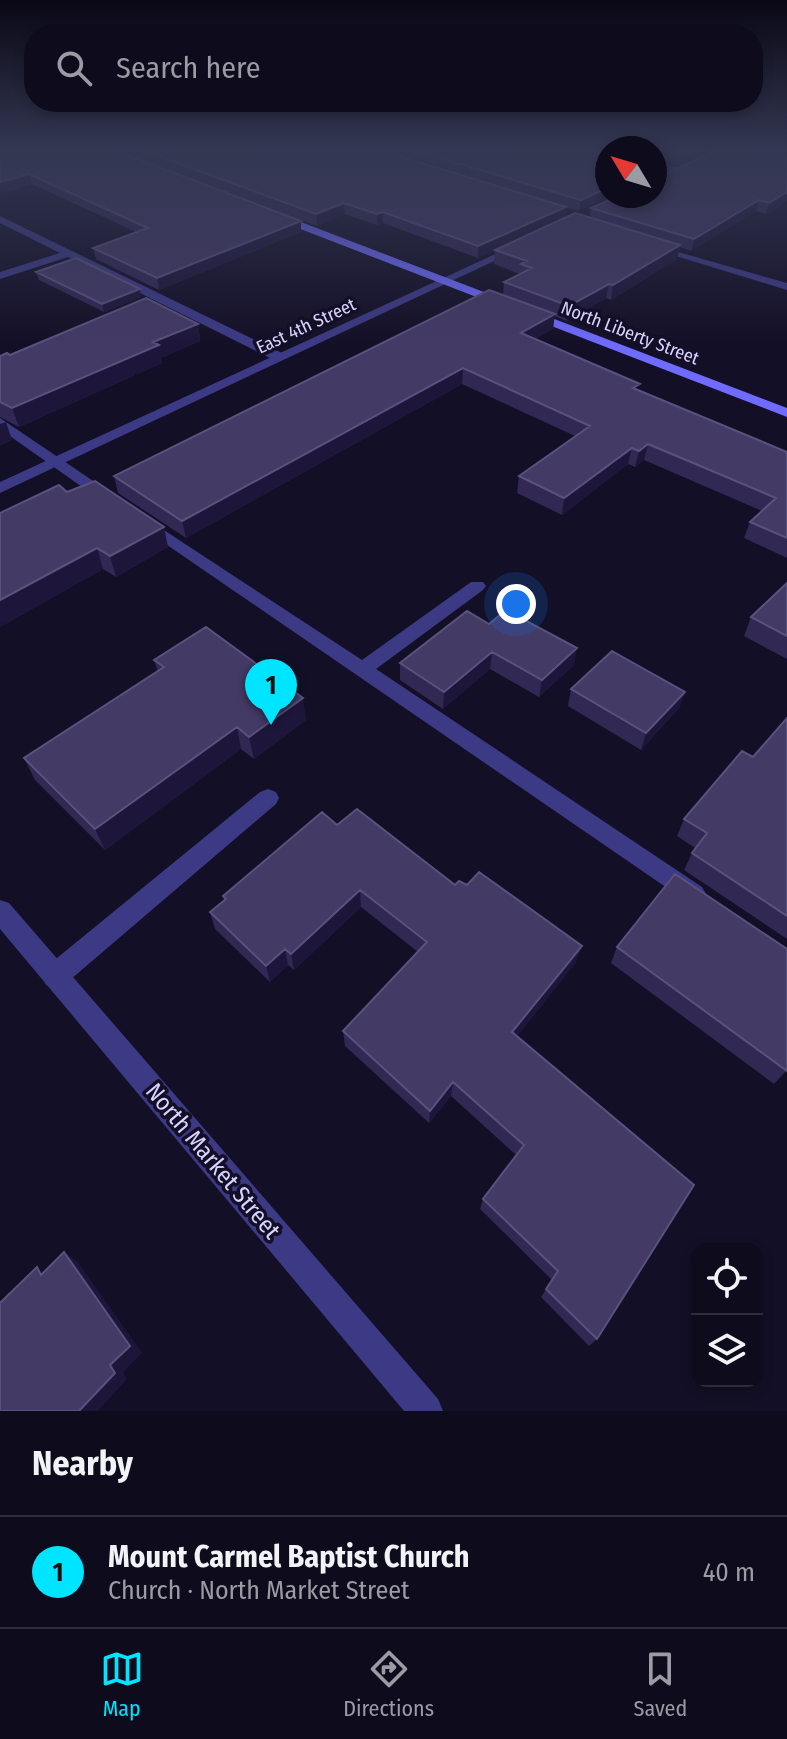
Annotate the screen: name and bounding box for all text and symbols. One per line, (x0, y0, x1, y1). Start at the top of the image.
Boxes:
search box (24, 24, 763, 112)
icon: search (52, 46, 96, 90)
text: Search here (116, 50, 261, 86)
north arrow (595, 136, 667, 208)
street label: East 4th Street (253, 293, 359, 359)
street label: North Liberty Street (558, 297, 702, 369)
your location (496, 584, 536, 624)
pin: 1 (245, 659, 297, 725)
street label: North Market Street (140, 1078, 286, 1245)
map controls (691, 1243, 763, 1387)
button: locate (691, 1243, 763, 1315)
button: layers (691, 1315, 763, 1387)
text: Nearby (32, 1443, 133, 1484)
text: Mount Carmel Baptist Church (108, 1539, 469, 1575)
text: 1 (53, 1557, 64, 1588)
text: 40 m (703, 1557, 755, 1588)
text: Church · North Market Street (108, 1575, 410, 1606)
tab: Map (100, 1647, 144, 1722)
tab: Directions (343, 1647, 434, 1722)
tab: Saved (634, 1647, 687, 1722)

